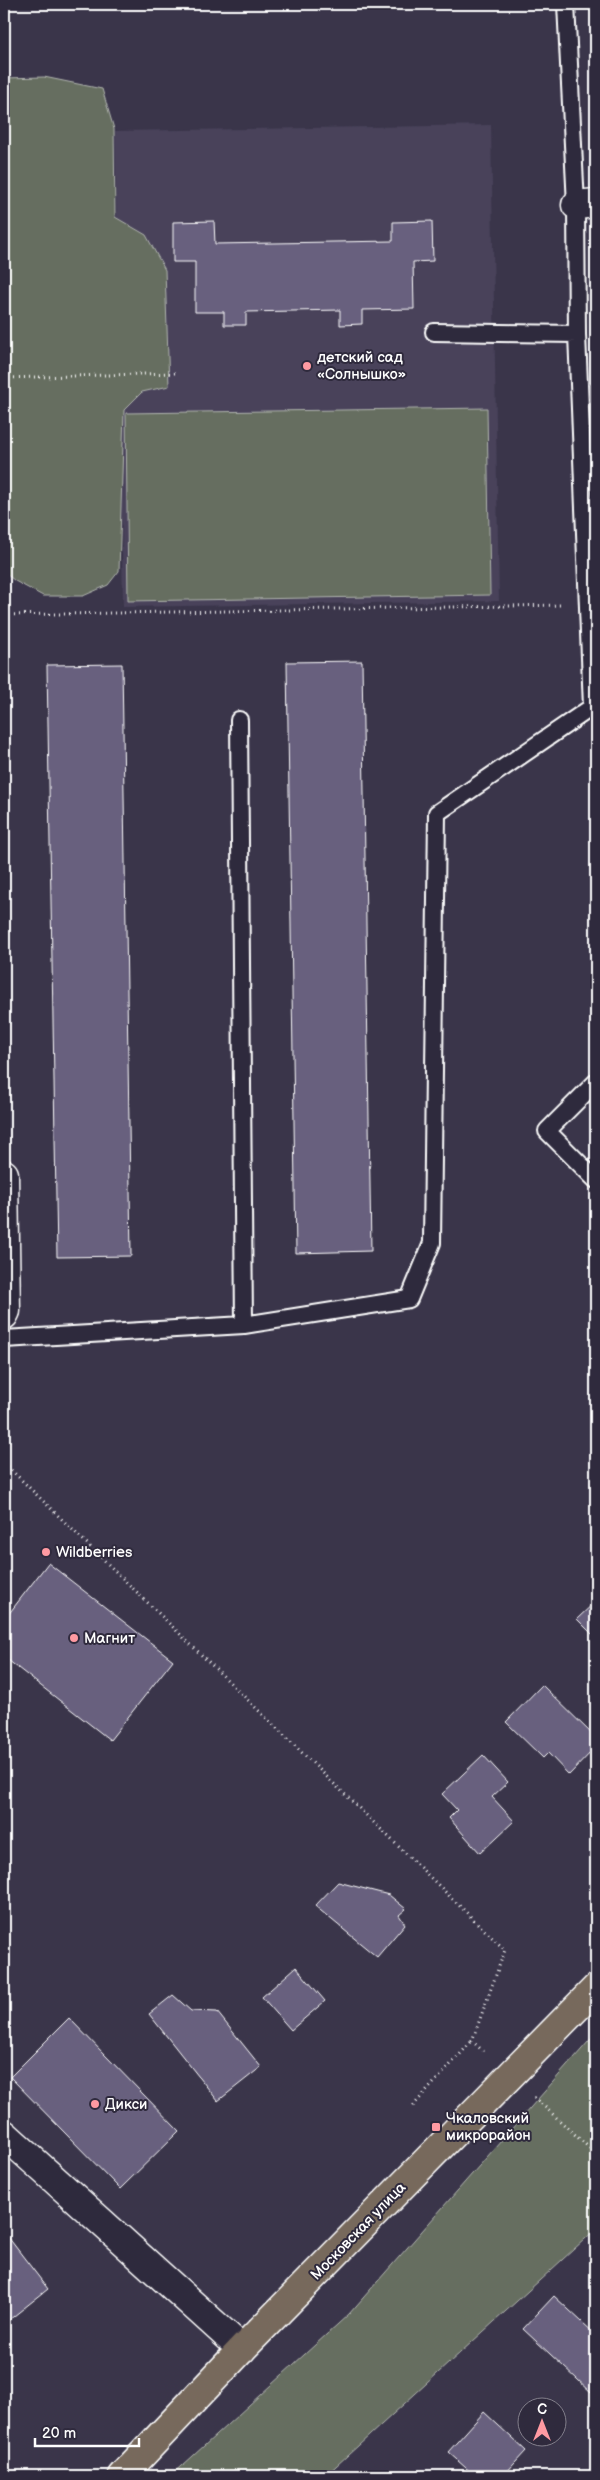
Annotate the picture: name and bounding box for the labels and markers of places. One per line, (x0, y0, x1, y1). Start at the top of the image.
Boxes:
place label: детский сад «Солнышко» (317, 348, 406, 384)
marker: детский сад «Солнышко» (301, 360, 313, 372)
place label: Wildberries (56, 1543, 133, 1562)
marker: Wildberries (40, 1546, 52, 1558)
place label: Магнит (84, 1629, 135, 1648)
marker: Магнит (68, 1632, 80, 1644)
place label: Дикси (105, 2095, 147, 2114)
marker: Дикси (89, 2098, 101, 2110)
place label: Чкаловский микрорайон (446, 2109, 531, 2145)
marker: Чкаловский микрорайон (430, 2121, 442, 2133)

